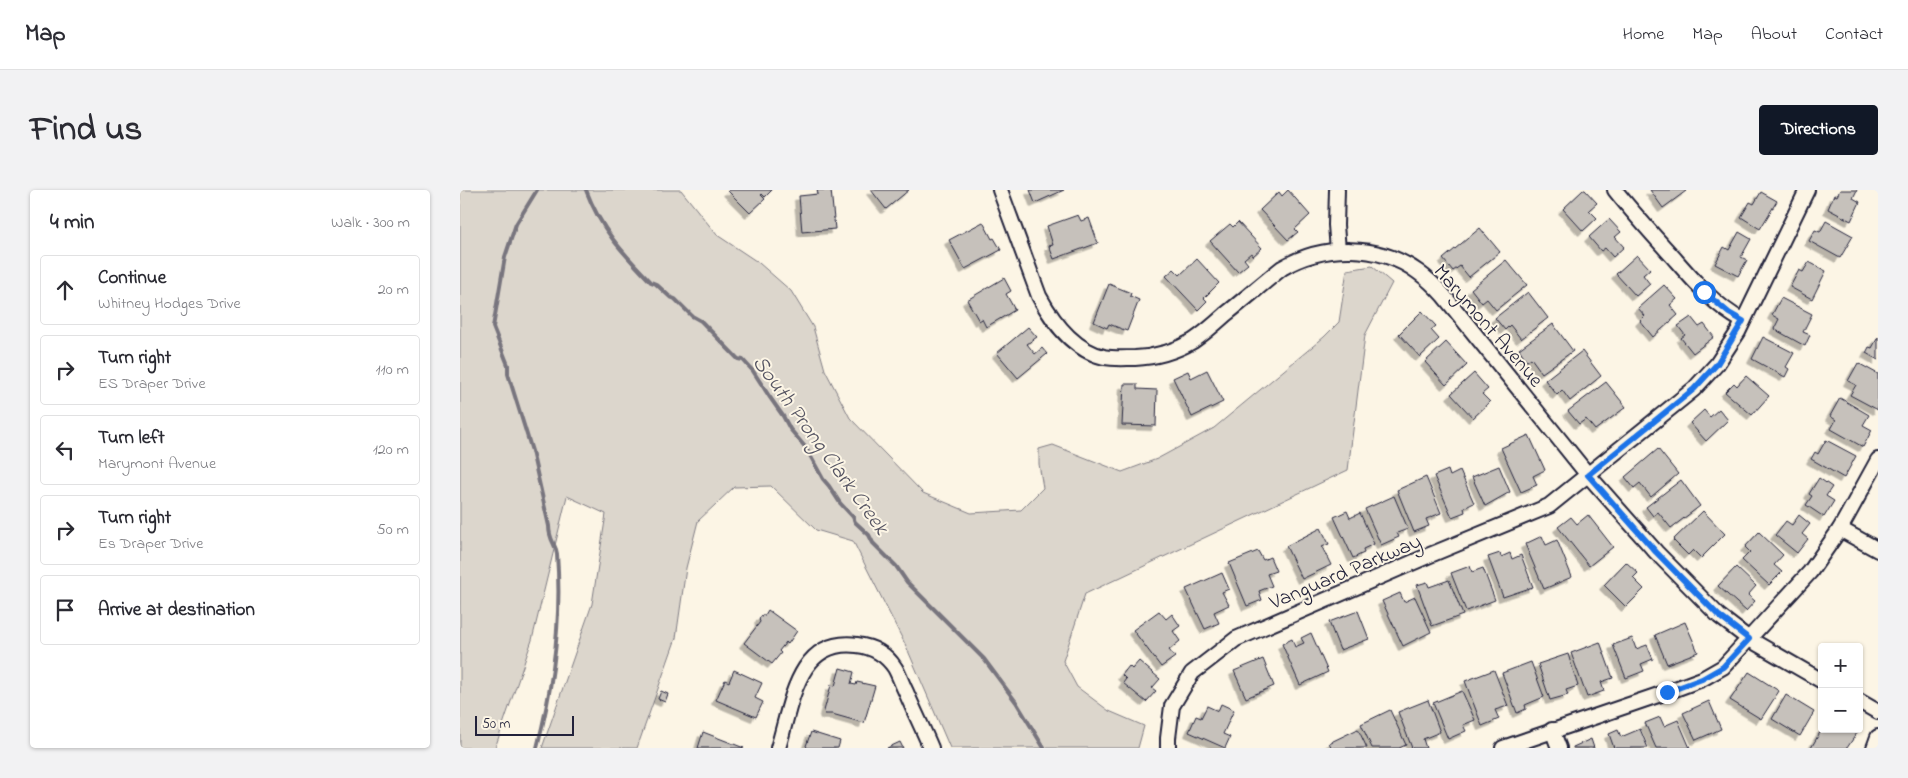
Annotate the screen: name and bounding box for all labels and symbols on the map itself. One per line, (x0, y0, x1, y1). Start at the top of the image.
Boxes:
street label: Marymont Avenue (1424, 258, 1550, 396)
route start (1693, 281, 1716, 304)
water label: South Prong Clark Creek (743, 349, 897, 543)
street label: Vanguard Parkway (1264, 527, 1427, 621)
route end (1656, 681, 1679, 704)
scale bar (475, 713, 574, 736)

